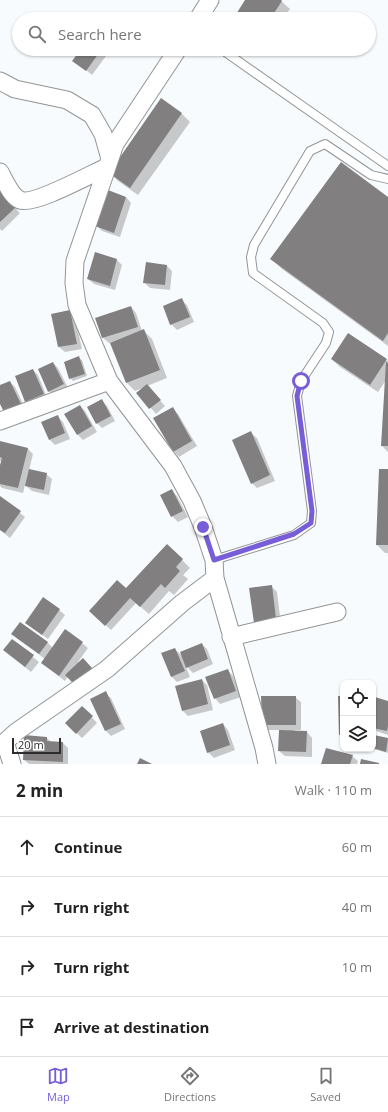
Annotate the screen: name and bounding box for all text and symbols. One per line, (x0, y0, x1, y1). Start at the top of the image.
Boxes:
search box (12, 12, 376, 56)
icon: search (26, 23, 48, 45)
text: Search here (58, 24, 142, 44)
route start (292, 372, 310, 390)
route end (194, 518, 212, 536)
map controls (340, 680, 376, 752)
button: locate (340, 680, 376, 716)
button: layers (340, 716, 376, 752)
scale bar (12, 736, 61, 755)
text: 20 m (18, 737, 44, 752)
text: 2 min (16, 779, 63, 802)
text: Walk · 110 m (295, 781, 372, 799)
icon: ahead (16, 836, 38, 858)
text: Continue (54, 837, 122, 857)
text: 60 m (342, 838, 372, 856)
icon: right (16, 896, 38, 918)
text: Turn right (54, 897, 129, 917)
text: 40 m (342, 898, 372, 916)
icon: right (16, 956, 38, 978)
text: Turn right (54, 957, 129, 977)
text: 10 m (342, 958, 372, 976)
icon: arrive (16, 1016, 38, 1038)
text: Arrive at destination (54, 1017, 209, 1037)
tab: Map (47, 1065, 70, 1104)
tab: Directions (164, 1065, 216, 1104)
tab: Saved (310, 1065, 341, 1104)

